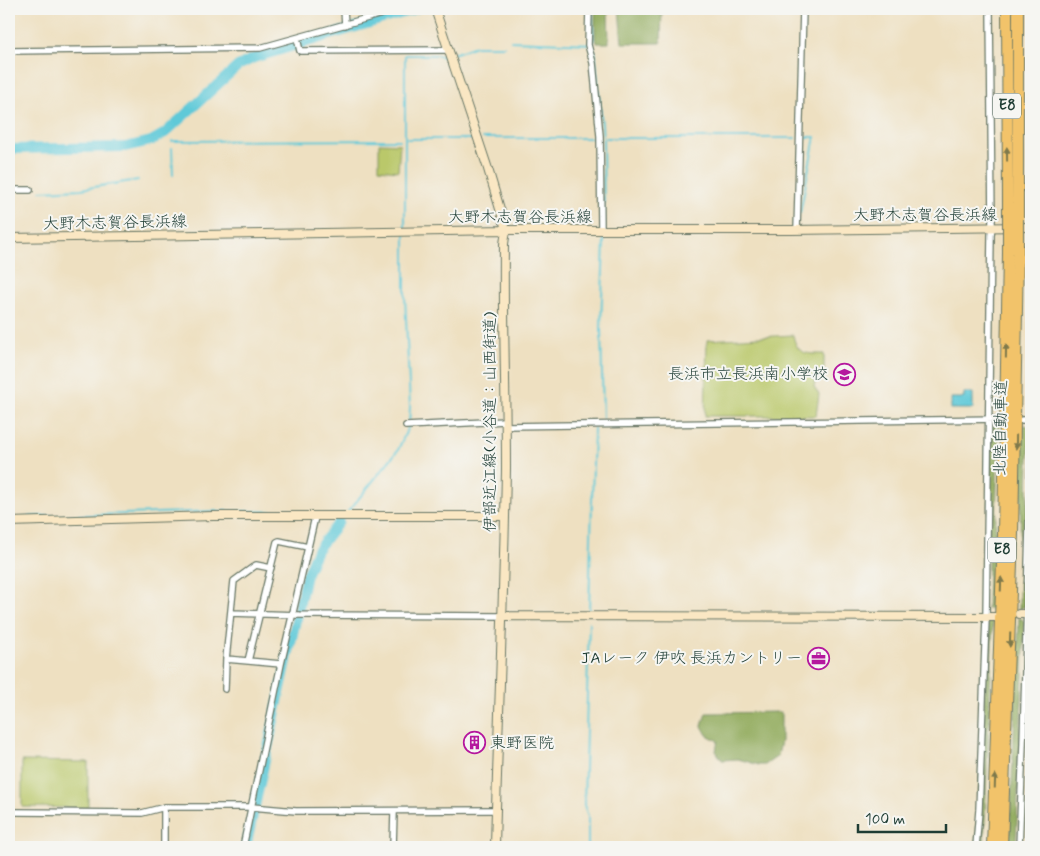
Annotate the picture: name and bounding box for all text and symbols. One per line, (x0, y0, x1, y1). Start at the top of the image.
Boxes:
road number: E8 (993, 94, 1021, 118)
one-way arrow (1003, 145, 1011, 161)
street label: 大野木志賀谷長浜線 (853, 205, 997, 226)
street label: 大野木志賀谷長浜線 (448, 207, 592, 228)
street label: 大野木志賀谷長浜線 (43, 211, 187, 235)
street label: 伊部近江線(小谷道：山西街道) (480, 311, 501, 532)
one-way arrow (1003, 343, 1011, 359)
school or university icon: 長浜市立長浜南小学校 (832, 362, 856, 386)
place label: 長浜市立長浜南小学校 (668, 364, 828, 385)
street label: 北陸自動車道 (990, 380, 1012, 476)
one-way arrow (1011, 435, 1019, 451)
road number: E8 (988, 538, 1016, 562)
one-way arrow (998, 575, 1006, 591)
one-way arrow (1006, 632, 1014, 648)
office icon: JAレーク 伊吹 長浜カントリー (806, 646, 830, 670)
place label: JAレーク 伊吹 長浜カントリー (581, 648, 802, 669)
building icon: 東野医院 (462, 731, 486, 755)
place label: 東野医院 (490, 733, 554, 754)
one-way arrow (991, 773, 999, 789)
scale bar (858, 801, 945, 833)
text: 100 m (865, 810, 905, 830)

